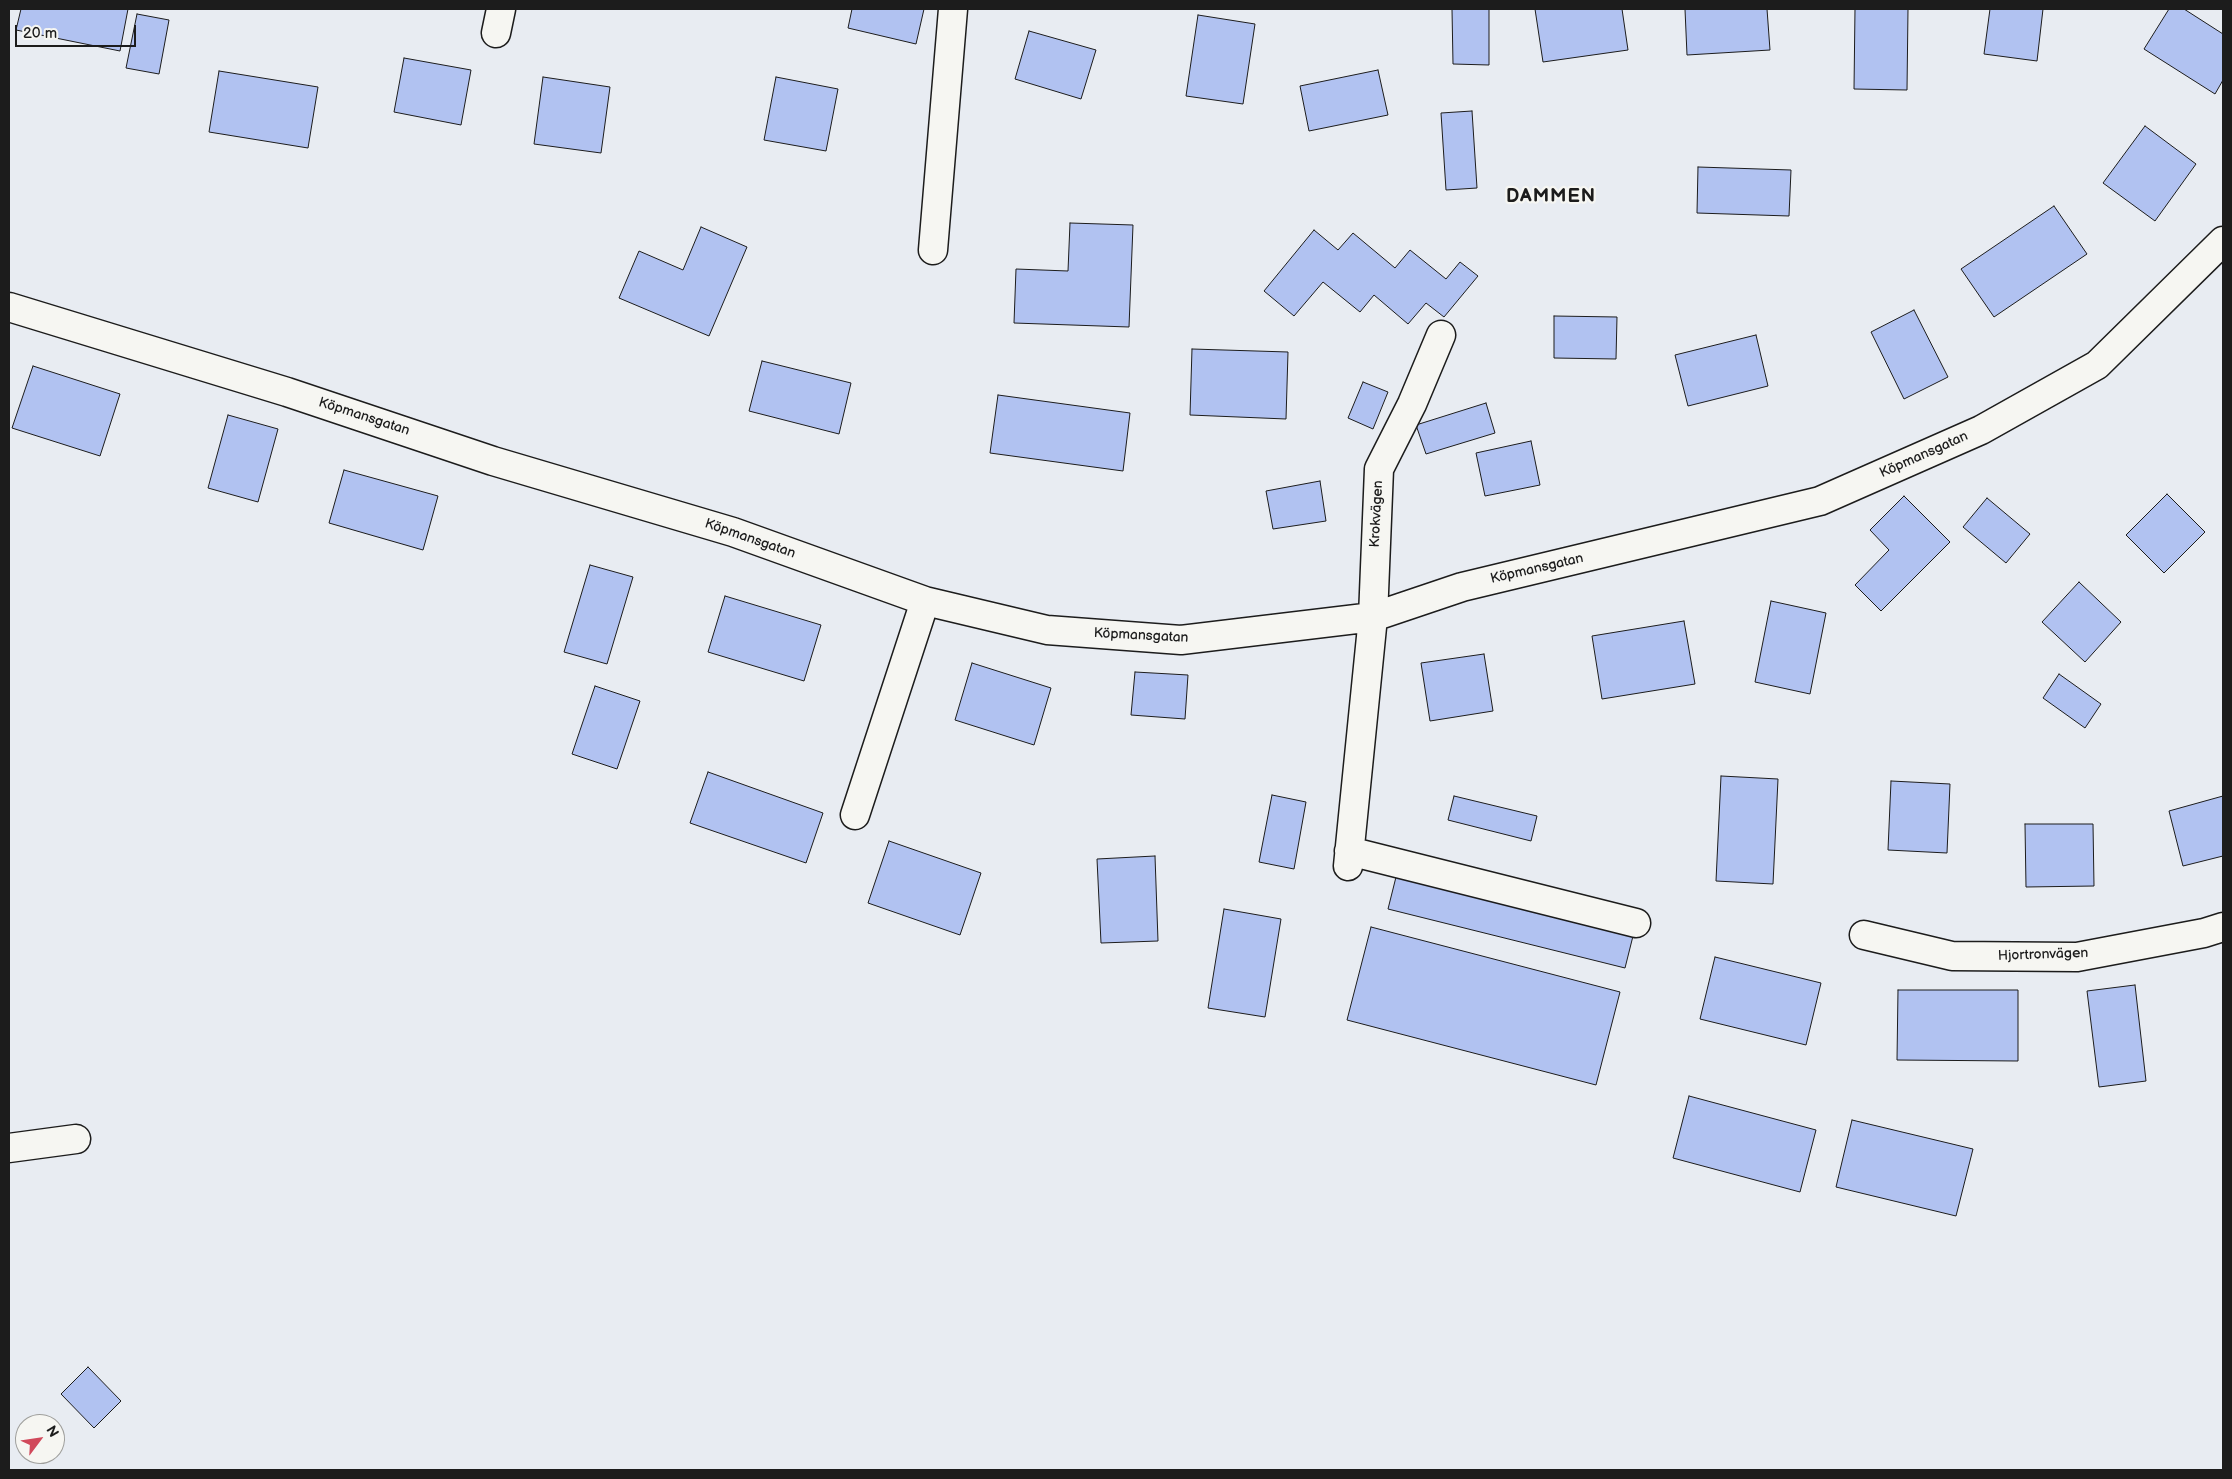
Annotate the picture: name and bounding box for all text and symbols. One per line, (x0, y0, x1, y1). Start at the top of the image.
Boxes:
scale bar (18, 15, 139, 47)
text: 20 m (23, 24, 57, 43)
district label: DAMMEN (1505, 186, 1597, 208)
street label: Köpmansgatan (316, 394, 412, 440)
street label: Köpmansgatan (1877, 428, 1971, 482)
street label: Krokvägen (1367, 480, 1387, 548)
street label: Köpmansgatan (702, 516, 798, 562)
street label: Köpmansgatan (1489, 550, 1585, 588)
street label: Köpmansgatan (1093, 625, 1189, 647)
street label: Hjortronvägen (1998, 945, 2088, 965)
north arrow (15, 1414, 65, 1464)
text: N (42, 1423, 62, 1440)

